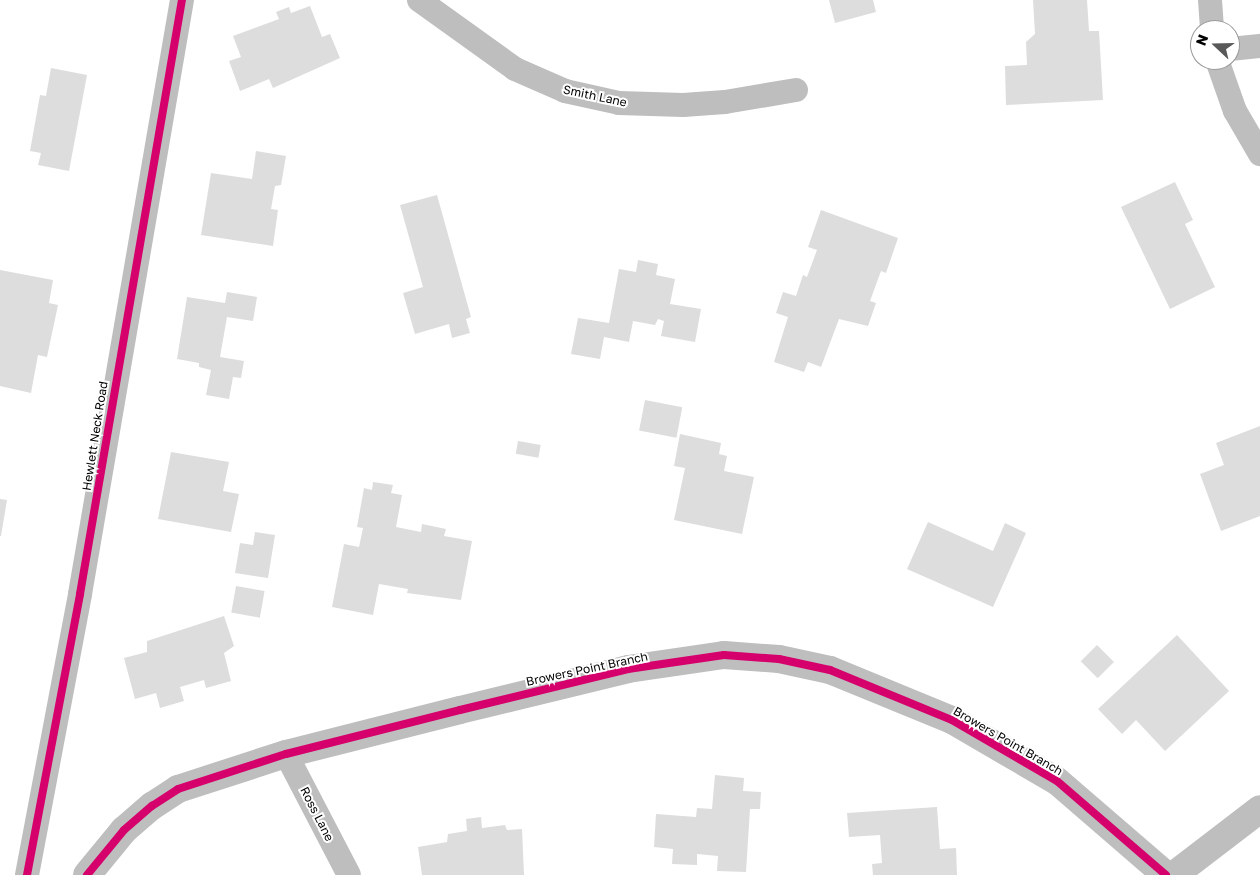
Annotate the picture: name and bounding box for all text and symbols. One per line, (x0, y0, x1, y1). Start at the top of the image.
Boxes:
north arrow (1190, 20, 1240, 70)
text: N (1192, 32, 1211, 48)
street label: Smith Lane (562, 82, 628, 110)
street label: Hewlett Neck Road (79, 380, 111, 492)
street label: Browers Point Branch (525, 649, 649, 689)
street label: Browers Point Branch (951, 704, 1065, 778)
street label: Ross Lane (297, 784, 337, 844)

